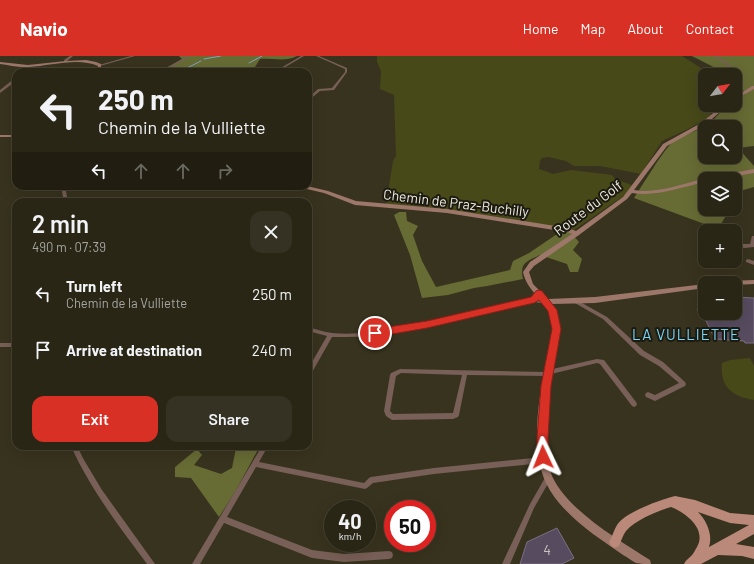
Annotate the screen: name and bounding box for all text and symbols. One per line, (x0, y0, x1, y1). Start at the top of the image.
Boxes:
text: Navio (20, 17, 68, 40)
text: Home (523, 20, 559, 37)
text: Map (581, 20, 605, 37)
text: About (627, 20, 664, 37)
text: Contact (686, 20, 734, 37)
north arrow (698, 68, 742, 112)
map controls (698, 68, 742, 320)
text: 250 m (98, 82, 174, 116)
icon: left (32, 84, 84, 136)
text: Chemin de la Vulliette (98, 116, 266, 138)
button: search (698, 120, 742, 164)
icon: left (88, 160, 110, 182)
icon: ahead (130, 160, 152, 182)
icon: ahead (172, 160, 194, 182)
icon: right (214, 160, 236, 182)
button: layers (698, 172, 742, 216)
street label: Route du Golf (550, 176, 625, 239)
street label: Chemin de Praz-Buchilly (382, 185, 530, 220)
text: 2 min (32, 209, 89, 238)
button: close (250, 211, 292, 253)
button: + (698, 224, 742, 268)
text: 490 m · 07:39 (32, 239, 106, 255)
button: − (698, 276, 742, 320)
text: Turn left (66, 277, 122, 295)
icon: left (32, 283, 54, 305)
text: 250 m (252, 285, 292, 303)
text: Chemin de la Vulliette (66, 295, 187, 311)
pin (358, 316, 392, 350)
icon: arrive (364, 322, 386, 344)
district label: LA VULLIETTE (632, 325, 740, 343)
icon: arrive (32, 339, 54, 361)
text: Arrive at destination (66, 341, 202, 359)
text: 240 m (252, 341, 292, 359)
button: Exit (32, 396, 158, 442)
button: Share (166, 396, 292, 442)
position arrow (522, 436, 564, 478)
speed limit sign: 50 (384, 500, 436, 552)
text: 40 (338, 509, 362, 533)
text: km/h (339, 530, 361, 542)
house number: 4 (543, 541, 551, 558)

